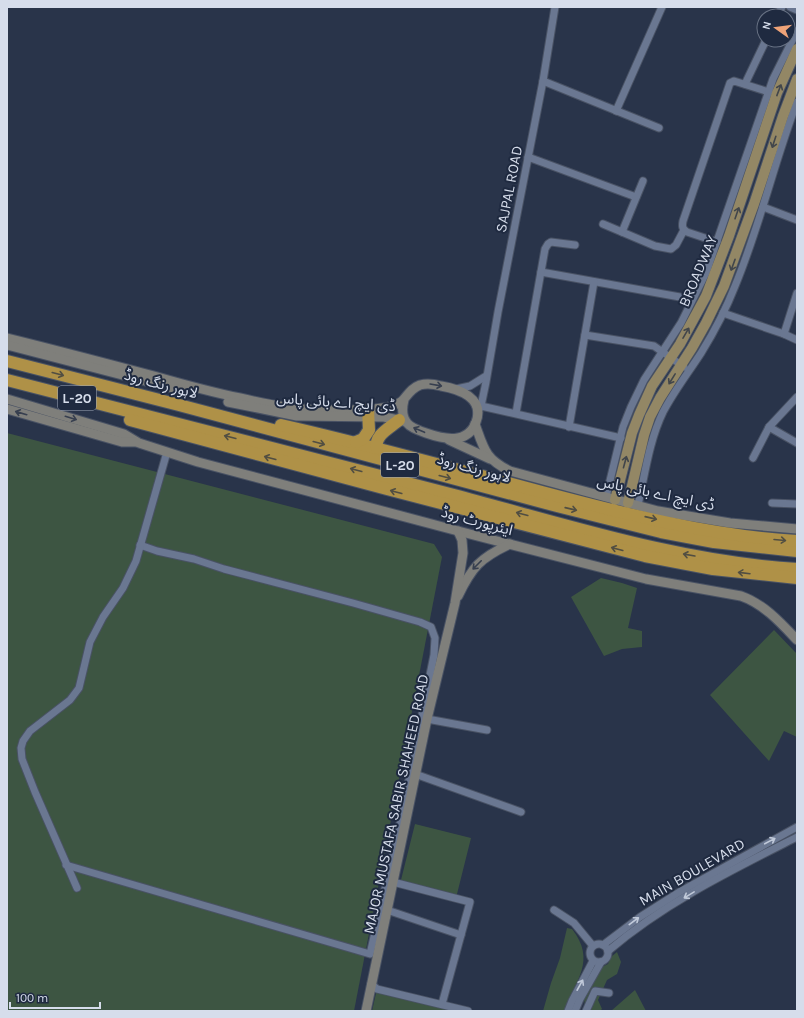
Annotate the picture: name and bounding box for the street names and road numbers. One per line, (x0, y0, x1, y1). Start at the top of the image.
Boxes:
street label: SAJPAL ROAD (492, 144, 526, 234)
street label: BROADWAY (675, 232, 721, 310)
street label: لاہور رنگ روڈ (122, 366, 200, 402)
road number: L-20 (58, 386, 96, 410)
street label: ڈی ایچ اے بائی پاس (275, 389, 396, 418)
street label: لاہور رنگ روڈ (435, 450, 513, 486)
road number: L-20 (381, 453, 419, 477)
street label: ڈی ایچ اے بائی پاس (595, 472, 716, 517)
street label: ایئرپورٹ روڈ (439, 503, 515, 540)
street label: MAJOR MUSTAFA SABIR SHAHEED ROAD (360, 672, 432, 936)
street label: MAIN BOULEVARD (636, 834, 748, 910)

